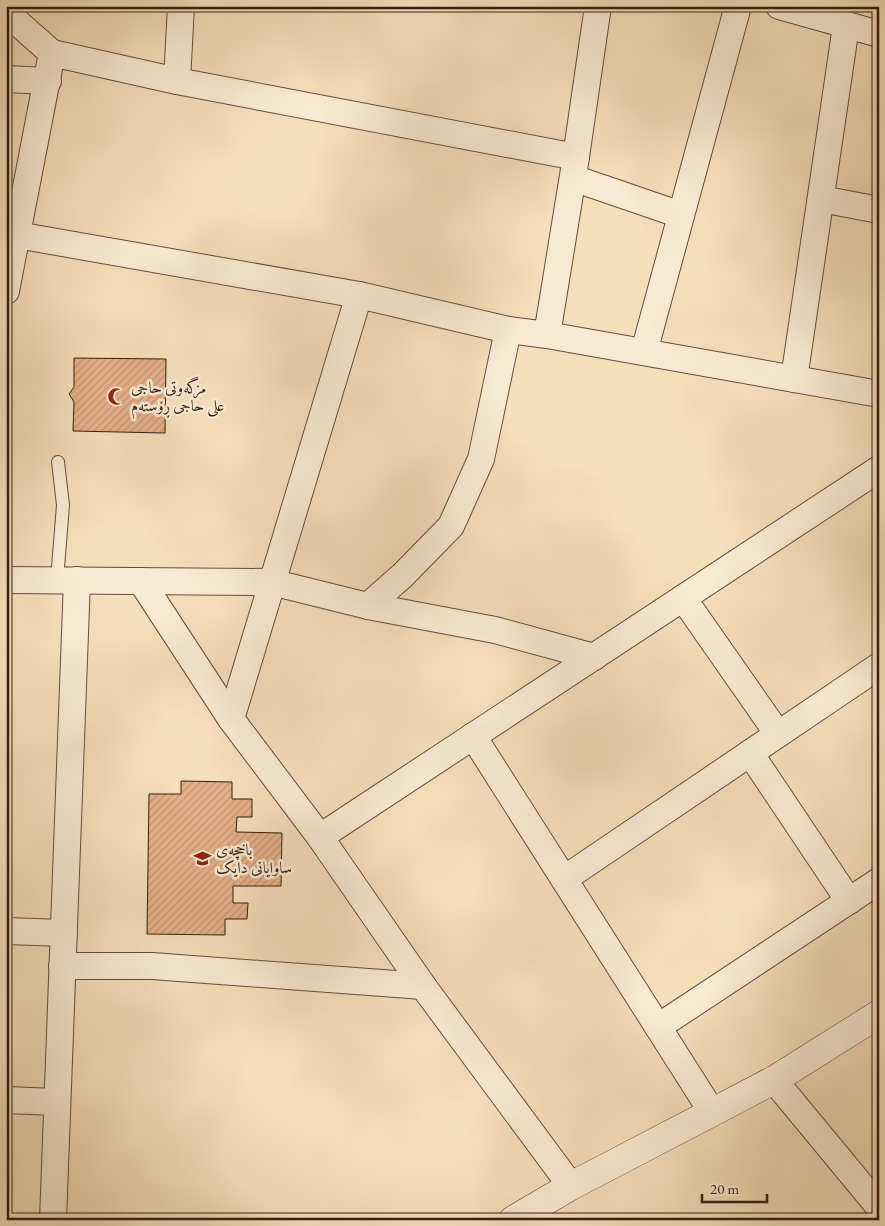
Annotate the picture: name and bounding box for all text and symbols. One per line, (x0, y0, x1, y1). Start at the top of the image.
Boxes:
place label: مزگەوتی حاجی علی حاجی ڕۆستەم (131, 376, 224, 420)
mosque icon: مزگەوتی حاجی علی حاجی ڕۆستەم (107, 386, 127, 406)
place label: باخچەی ساوایانی دایک (216, 839, 292, 878)
school or university icon: باخچەی ساوایانی دایک (192, 848, 212, 868)
scale bar (702, 1171, 768, 1203)
text: 20 m (710, 1179, 739, 1198)

